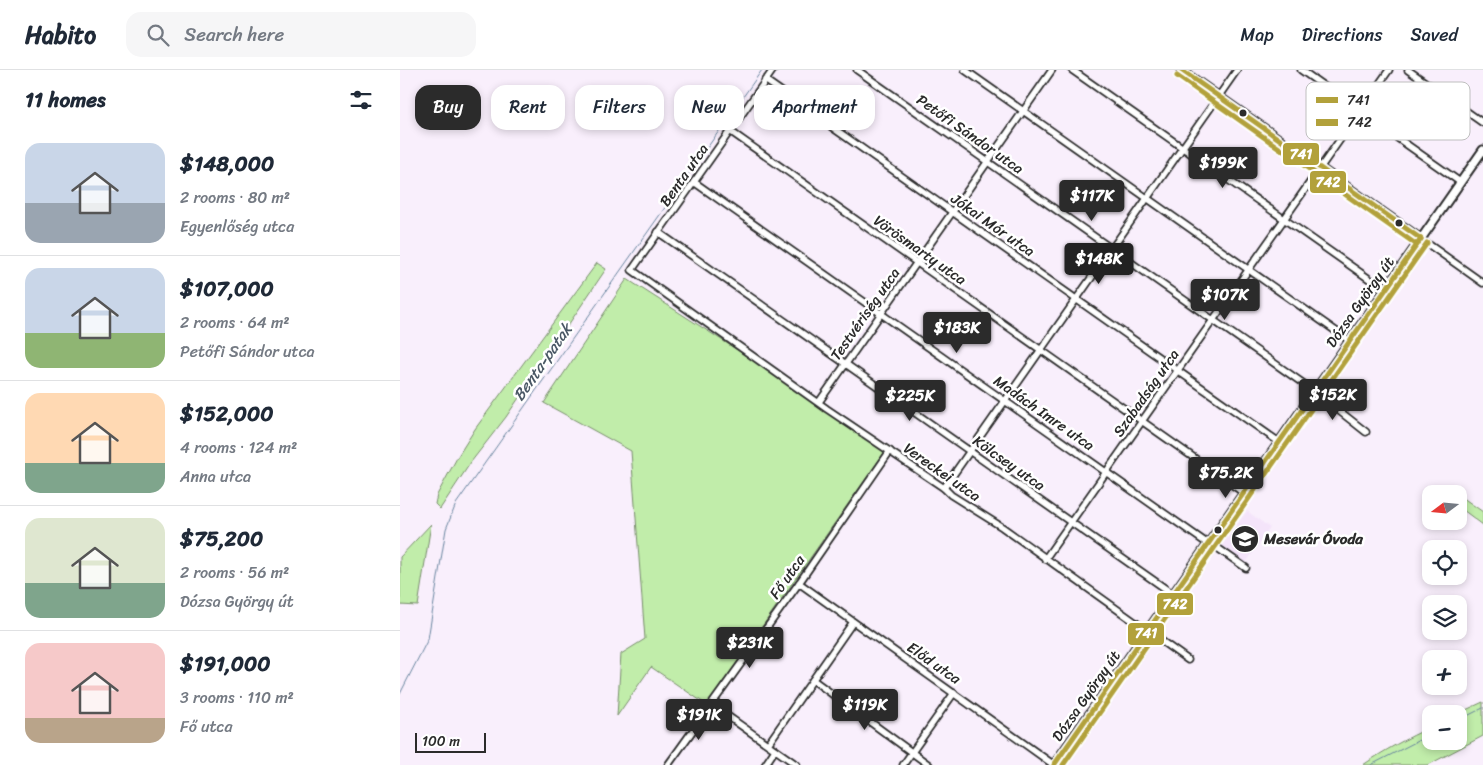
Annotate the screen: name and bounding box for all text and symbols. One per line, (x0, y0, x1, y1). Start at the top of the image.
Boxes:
search box (126, 12, 476, 57)
text: Habito (25, 14, 96, 56)
text: Search here (184, 18, 284, 51)
text: Map (1241, 19, 1274, 51)
text: Directions (1302, 19, 1383, 51)
text: Saved (1411, 19, 1458, 51)
icon: search (144, 21, 172, 49)
text: 11 homes (25, 81, 106, 119)
legend (1306, 82, 1470, 140)
chip: Buy (415, 85, 481, 130)
chip: Rent (491, 85, 565, 130)
chip: Filters (575, 85, 664, 130)
chip: New (674, 85, 744, 130)
chip: Apartment (754, 85, 875, 130)
icon: filters (347, 86, 375, 114)
street label: Petőfi Sándor utca (911, 87, 1030, 181)
text: 741 (1347, 88, 1370, 113)
unlabelled marker (1238, 108, 1248, 118)
text: 742 (1347, 110, 1372, 135)
street label: Benta utca (653, 138, 716, 212)
line badge: 741 (1282, 142, 1320, 166)
text: 741 (1290, 142, 1312, 167)
text: $148,000 (180, 145, 274, 183)
pin: $199K (1188, 146, 1258, 189)
text: $199K (1199, 148, 1247, 177)
icon: home (65, 163, 125, 223)
line badge: 742 (1309, 170, 1347, 194)
text: 742 (1316, 170, 1341, 195)
pin: $117K (1057, 180, 1127, 222)
text: $117K (1070, 181, 1114, 210)
text: 2 rooms · 80 m² (180, 183, 290, 212)
street label: Jókai Mór utca (945, 186, 1041, 264)
street label: Vörösmarty utca (868, 208, 972, 292)
text: Egyenlőség utca (180, 212, 294, 241)
unlabelled marker (1394, 218, 1404, 228)
pin: $148K (1064, 242, 1134, 285)
text: $148K (1075, 244, 1123, 273)
street label: Dózsa György út (1319, 251, 1401, 353)
street label: Testvériség utca (823, 262, 907, 366)
text: $107,000 (180, 270, 274, 308)
pin: $107K (1190, 278, 1260, 321)
text: $107K (1202, 280, 1248, 309)
icon: home (65, 288, 125, 348)
text: 2 rooms · 64 m² (180, 308, 290, 337)
pin: $183K (922, 312, 992, 354)
text: $183K (934, 313, 980, 342)
water label: Benta-patak (505, 315, 581, 407)
text: Petőfi Sándor utca (180, 337, 315, 366)
street label: Szabadság utca (1106, 343, 1186, 442)
street label: Madách Imre utca (988, 368, 1100, 458)
pin: $152K (1298, 378, 1368, 421)
pin: $225K (875, 380, 945, 422)
text: $152K (1310, 380, 1356, 409)
text: $225K (886, 381, 934, 410)
text: $152,000 (180, 395, 274, 433)
icon: home (65, 413, 125, 473)
street label: Kölcsey utca (967, 428, 1051, 498)
text: 4 rooms · 124 m² (180, 433, 297, 462)
street label: Vereckei utca (898, 436, 987, 509)
pin: $75.2K (1185, 456, 1267, 499)
text: $75.2K (1199, 458, 1253, 487)
text: Anna utca (180, 462, 251, 491)
north arrow (1422, 485, 1468, 530)
map controls (1422, 485, 1467, 750)
text: $75,200 (180, 520, 263, 558)
school or university icon: Mesevár Óvoda (1230, 524, 1260, 554)
unlabelled marker (1213, 525, 1223, 535)
place label: Mesevár Óvoda (1263, 526, 1363, 552)
icon: home (65, 538, 125, 598)
button: locate (1422, 540, 1467, 585)
street label: Fő utca (762, 549, 812, 605)
text: 2 rooms · 56 m² (180, 558, 289, 587)
text: Dózsa György út (180, 587, 294, 616)
line badge: 742 (1156, 592, 1194, 616)
text: 742 (1163, 592, 1188, 617)
button: layers (1422, 595, 1467, 640)
text: 741 (1135, 621, 1157, 646)
line badge: 741 (1127, 622, 1165, 646)
pin: $231K (715, 626, 785, 669)
text: $231K (727, 628, 773, 657)
street label: Előd utca (902, 635, 967, 691)
text: $191,000 (180, 645, 271, 683)
street label: Dózsa György út (1045, 645, 1127, 747)
button: + (1422, 650, 1467, 695)
icon: home (65, 663, 125, 723)
text: 3 rooms · 110 m² (180, 683, 294, 712)
pin: $119K (830, 688, 900, 731)
text: $119K (843, 690, 887, 719)
pin: $191K (664, 698, 734, 741)
text: $191K (677, 700, 721, 729)
button: − (1422, 705, 1467, 750)
text: Fő utca (180, 712, 233, 741)
text: 100 m (422, 729, 460, 754)
scale bar (415, 730, 486, 753)

